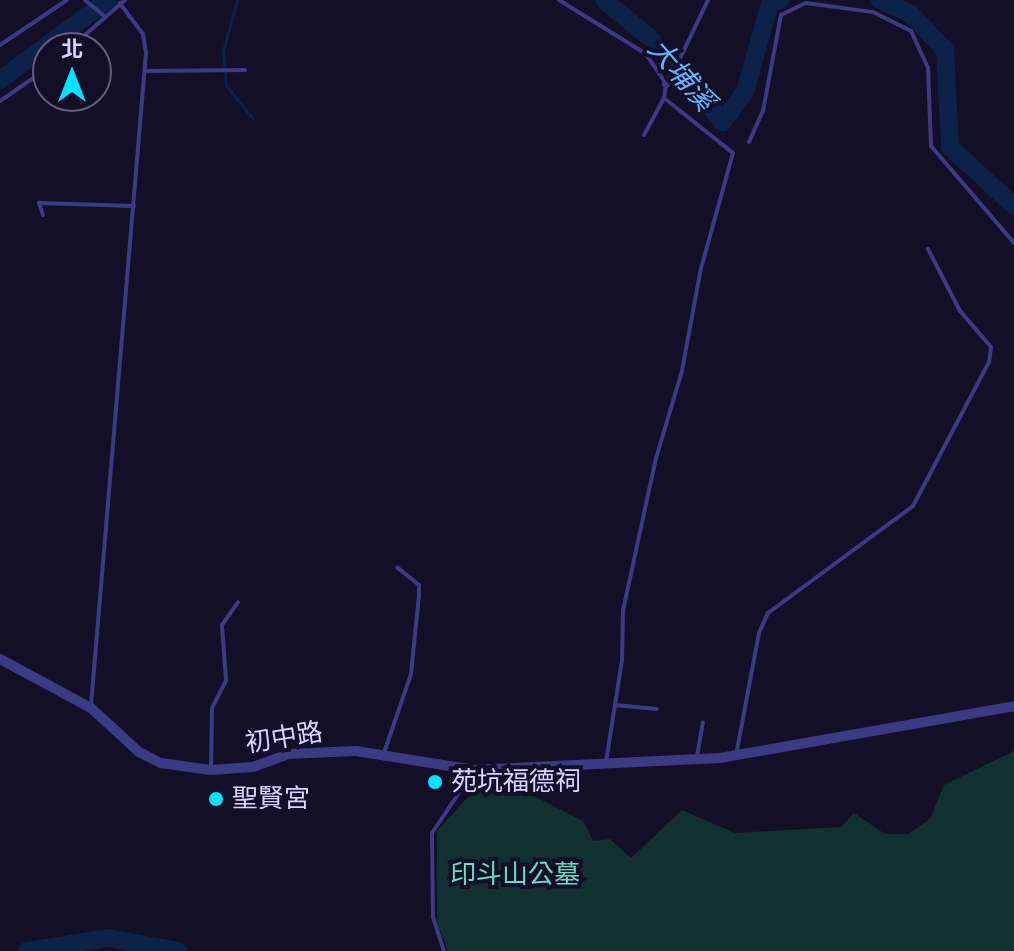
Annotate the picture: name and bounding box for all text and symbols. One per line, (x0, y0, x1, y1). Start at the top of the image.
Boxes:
north arrow (32, 32, 112, 112)
water label: 大埔溪 (641, 32, 721, 118)
text: 北 (61, 34, 83, 65)
street label: 初中路 (243, 716, 325, 760)
place label: 苑坑福德祠 (451, 766, 581, 798)
marker: 苑坑福德祠 (426, 773, 444, 791)
place label: 聖賢宮 (232, 783, 310, 815)
marker: 聖賢宮 (207, 790, 225, 808)
park label: 印斗山公墓 (450, 859, 580, 891)

